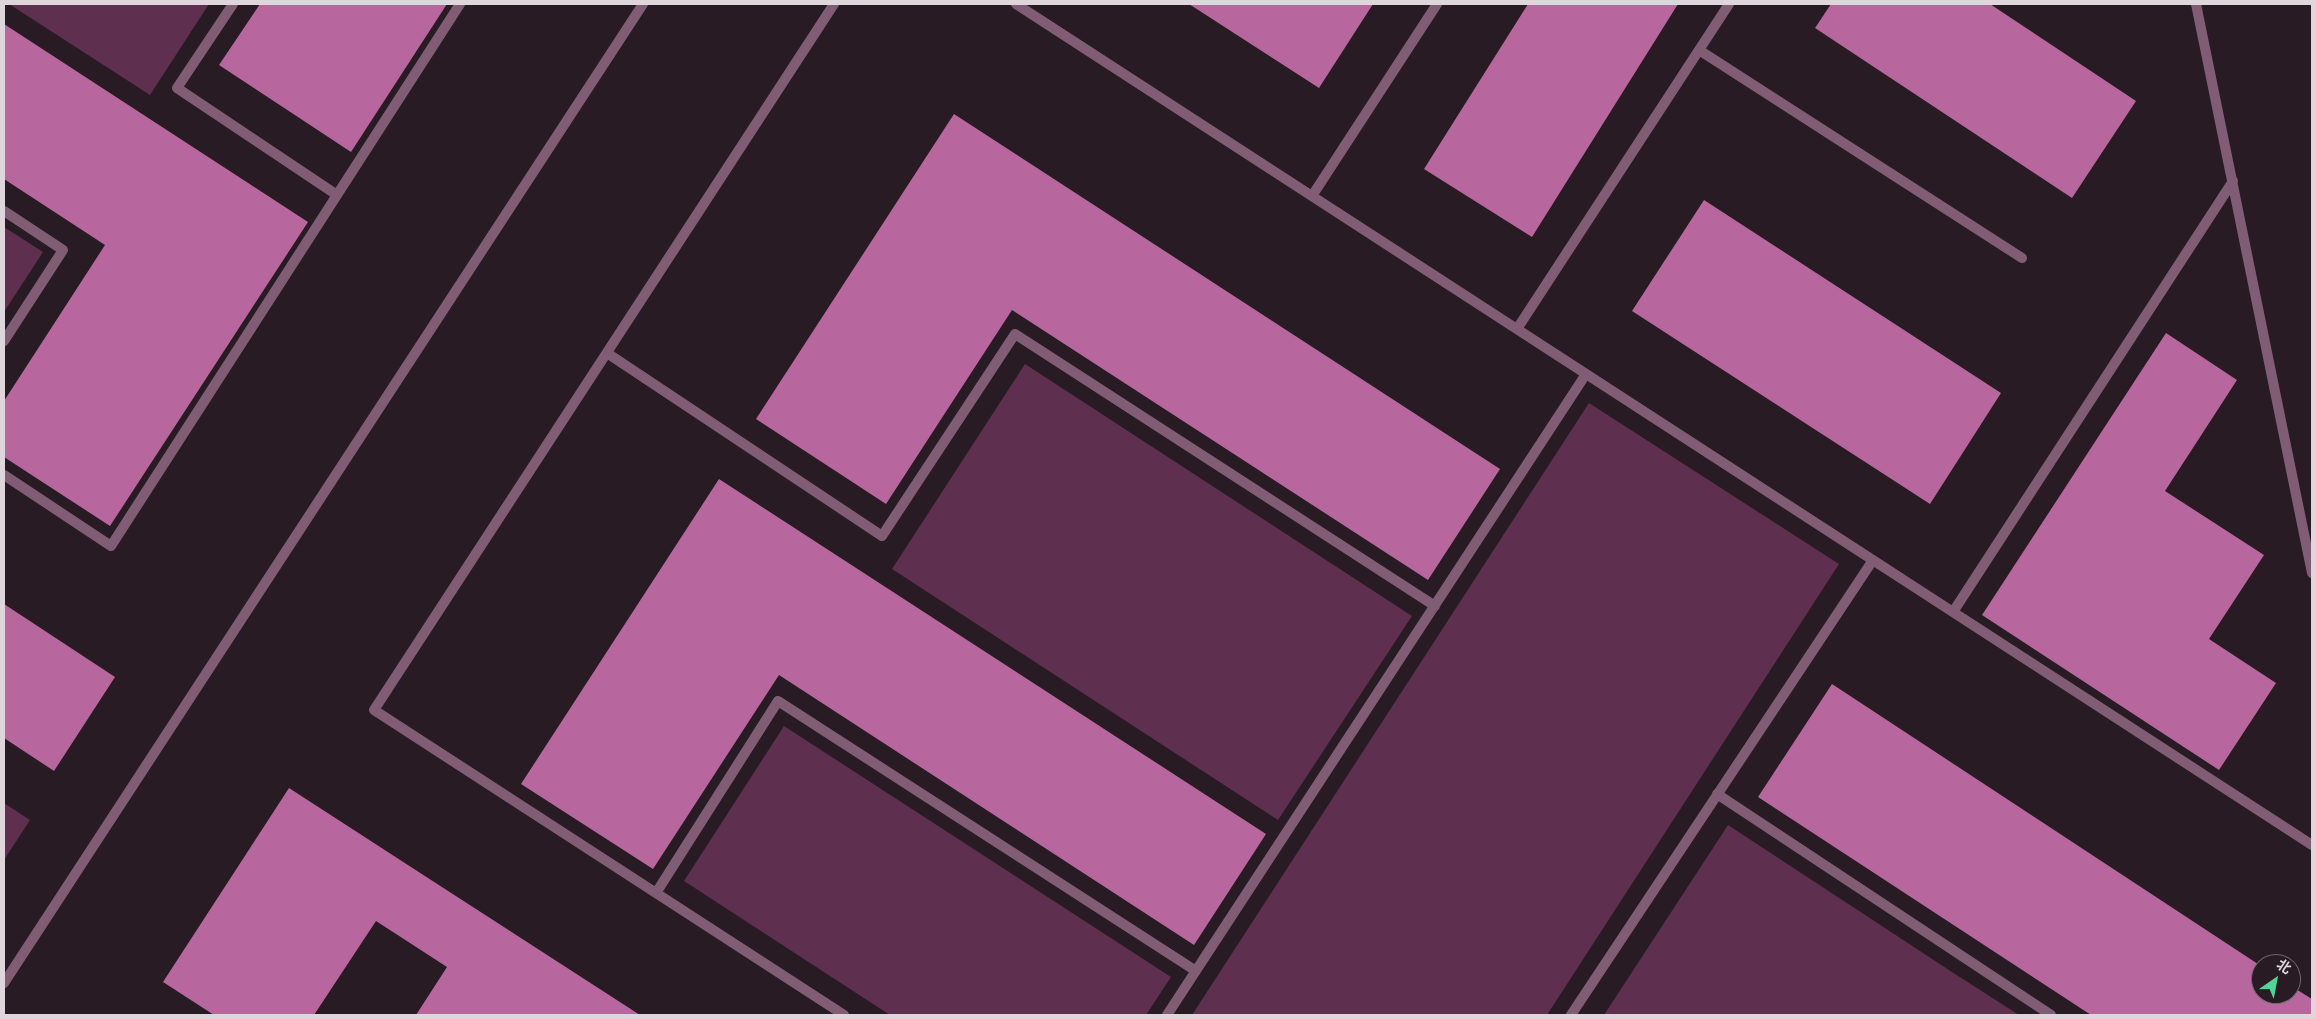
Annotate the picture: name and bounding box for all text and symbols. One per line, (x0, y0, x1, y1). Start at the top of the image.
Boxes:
north arrow (2251, 954, 2301, 1004)
text: 北 (2274, 958, 2293, 977)

